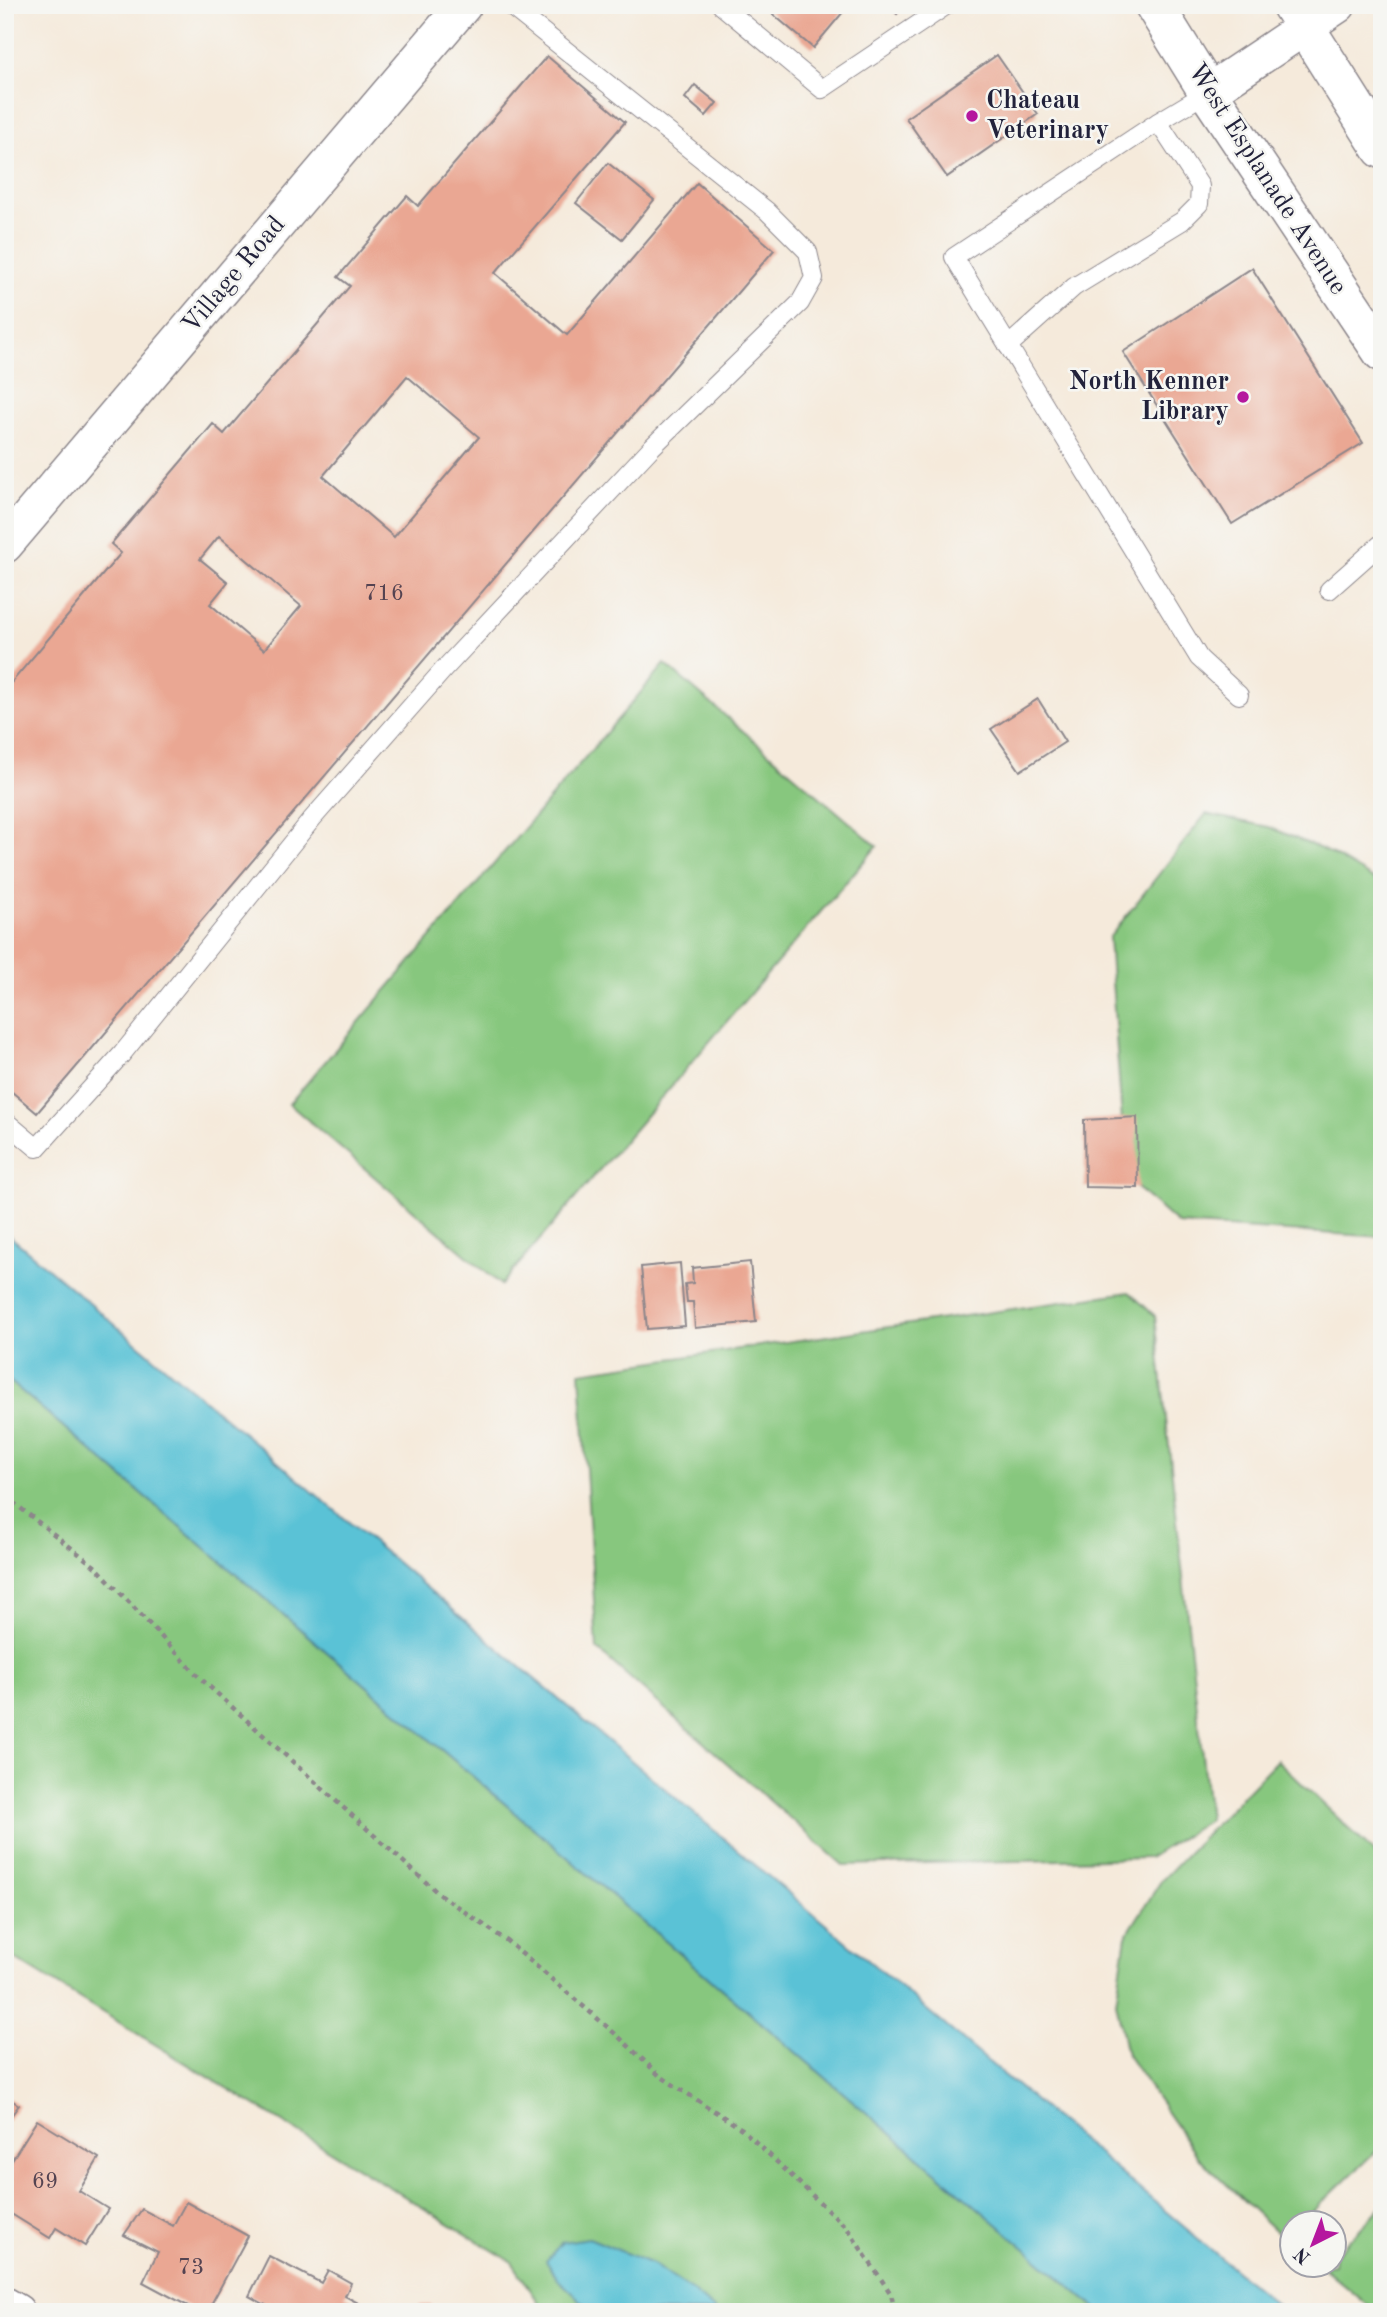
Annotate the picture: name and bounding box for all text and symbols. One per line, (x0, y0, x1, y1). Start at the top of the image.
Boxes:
street label: West Esplanade Avenue (1183, 59, 1351, 299)
place label: Chateau Veterinary (986, 88, 1109, 144)
marker: Chateau Veterinary (964, 108, 980, 124)
street label: Village Road (178, 211, 290, 339)
place label: North Kenner Library (1069, 369, 1229, 425)
marker: North Kenner Library (1235, 389, 1251, 405)
house number: 716 (364, 582, 404, 605)
house number: 69 (32, 2170, 58, 2193)
north arrow (1278, 2208, 1348, 2278)
text: N (1291, 2243, 1315, 2267)
house number: 73 (178, 2256, 204, 2279)

